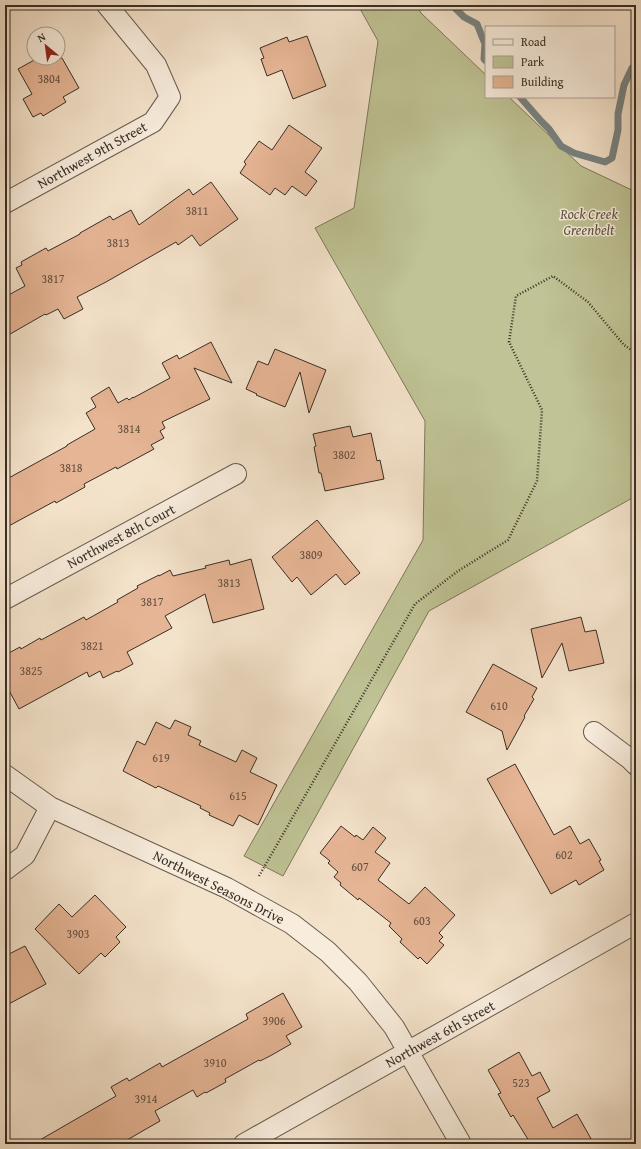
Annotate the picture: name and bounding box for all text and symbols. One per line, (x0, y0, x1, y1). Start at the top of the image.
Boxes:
north arrow (26, 26, 66, 66)
legend (485, 26, 615, 98)
text: N (34, 28, 49, 46)
text: Road (521, 33, 547, 50)
text: Park (521, 53, 545, 70)
house number: 3804 (37, 70, 61, 87)
text: Building (521, 73, 564, 90)
street label: Northwest 9th Street (33, 116, 151, 193)
house number: 3811 (185, 202, 209, 219)
park label: Rock Creek Greenbelt (559, 204, 618, 240)
house number: 3813 (106, 234, 130, 251)
house number: 3817 (41, 270, 65, 287)
house number: 3814 (117, 420, 141, 437)
house number: 3802 (332, 446, 356, 463)
house number: 3818 (59, 459, 83, 476)
street label: Northwest 8th Court (63, 499, 179, 573)
house number: 3809 (299, 546, 323, 563)
house number: 3813 (217, 574, 241, 591)
house number: 3817 (140, 593, 164, 610)
house number: 3821 (80, 637, 104, 654)
house number: 3825 (19, 662, 43, 679)
house number: 610 (490, 697, 508, 714)
house number: 619 (152, 749, 170, 766)
house number: 615 (229, 787, 247, 804)
street label: Northwest Seasons Drive (150, 845, 289, 929)
house number: 602 (555, 846, 573, 863)
house number: 607 (351, 858, 369, 875)
house number: 603 (413, 912, 431, 929)
house number: 3903 (66, 925, 90, 942)
street label: Northwest 6th Street (381, 995, 499, 1072)
house number: 3906 (262, 1012, 286, 1029)
house number: 3910 (203, 1054, 227, 1071)
house number: 523 (512, 1074, 530, 1091)
house number: 3914 (134, 1090, 158, 1107)

